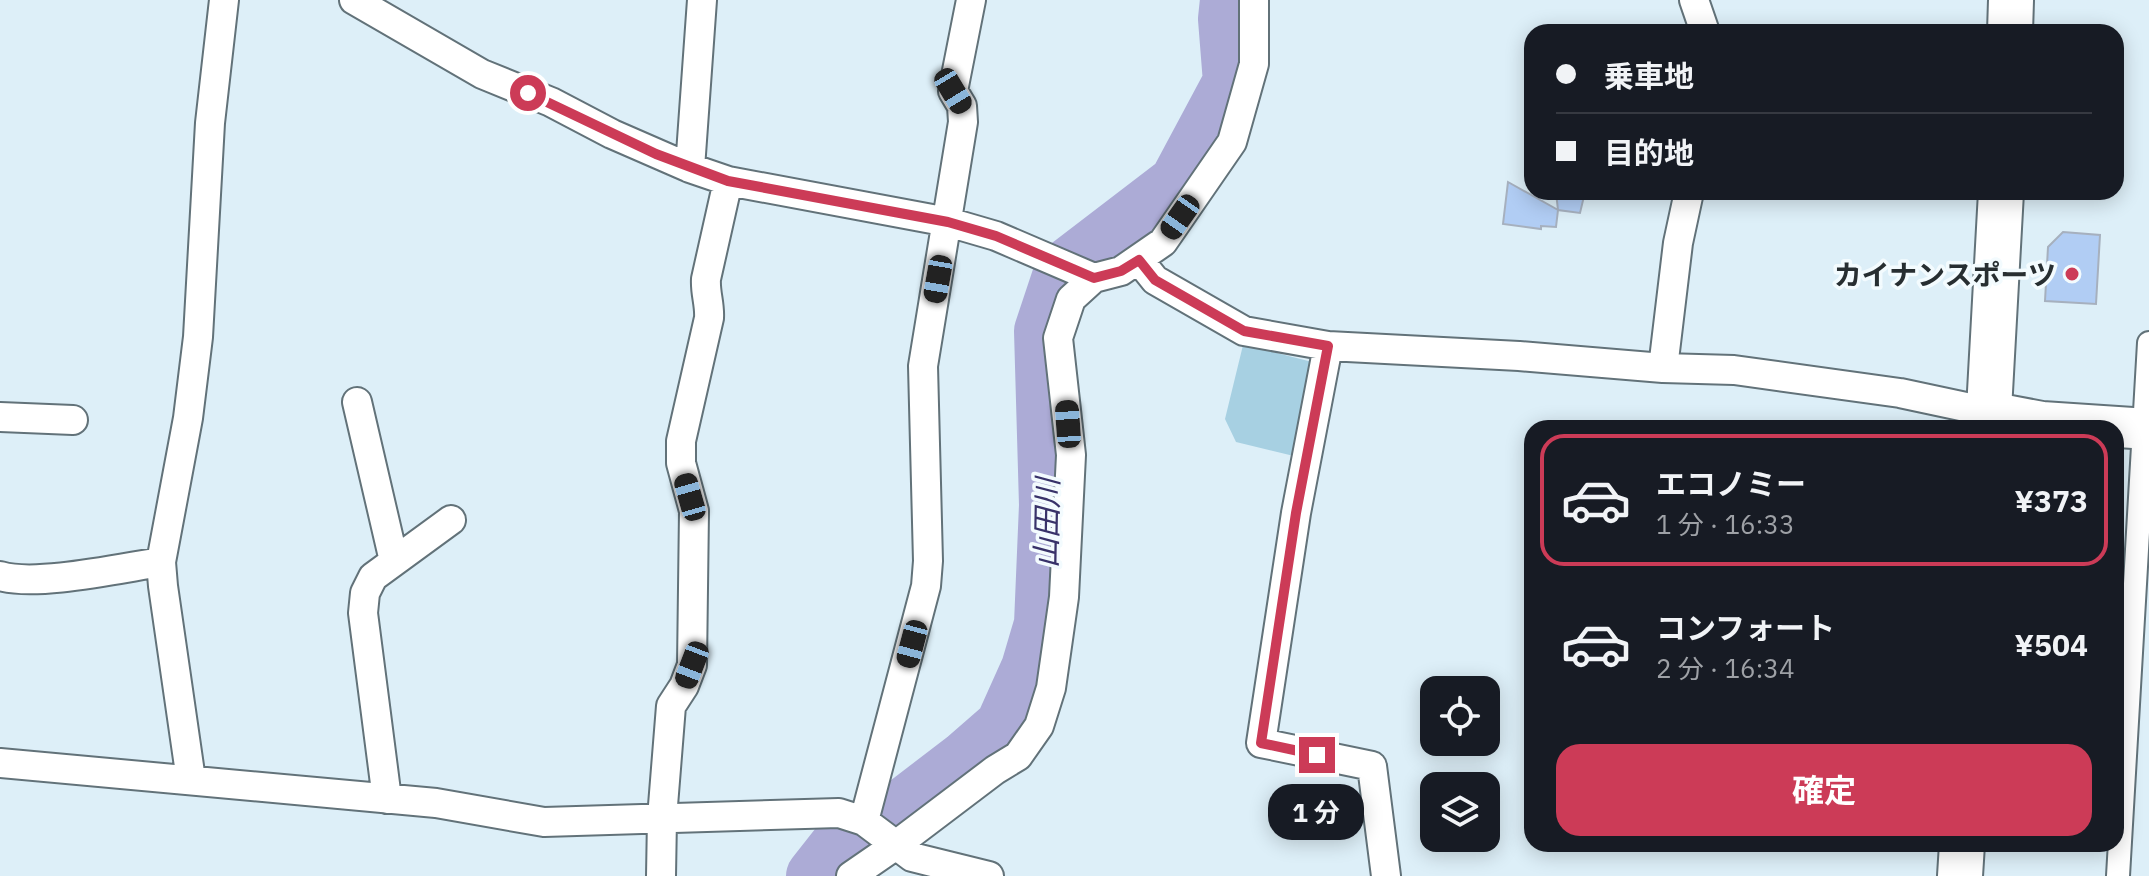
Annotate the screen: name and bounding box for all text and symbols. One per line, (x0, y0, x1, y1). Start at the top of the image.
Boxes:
text: 乗車地 (1604, 56, 1694, 95)
car (930, 64, 976, 118)
route start (510, 75, 546, 111)
text: 目的地 (1604, 133, 1694, 172)
car (1156, 190, 1204, 244)
car (922, 253, 954, 305)
place label: カイナンスポーツ (1834, 256, 2056, 293)
marker: カイナンスポーツ (2063, 265, 2081, 283)
car (1054, 399, 1082, 449)
icon: car (1560, 464, 1632, 536)
text: エコノミー (1656, 464, 1806, 503)
car (672, 471, 708, 523)
water label: 山田川 (1026, 475, 1066, 568)
text: ¥373 (2015, 481, 2088, 520)
text: 1 分 · 16:33 (1656, 507, 1794, 541)
icon: car (1560, 608, 1632, 680)
text: コンフォート (1656, 608, 1835, 647)
car (894, 618, 930, 670)
text: ¥504 (2015, 625, 2088, 664)
car (672, 638, 712, 692)
text: 2 分 · 16:34 (1656, 651, 1794, 685)
map controls (1420, 676, 1500, 852)
button: locate (1420, 676, 1500, 756)
route end (1299, 737, 1335, 773)
button: 確定 (1556, 744, 2092, 836)
button: layers (1420, 772, 1500, 852)
callout: 1 分 (1269, 783, 1365, 839)
text: 1 分 (1292, 795, 1340, 829)

